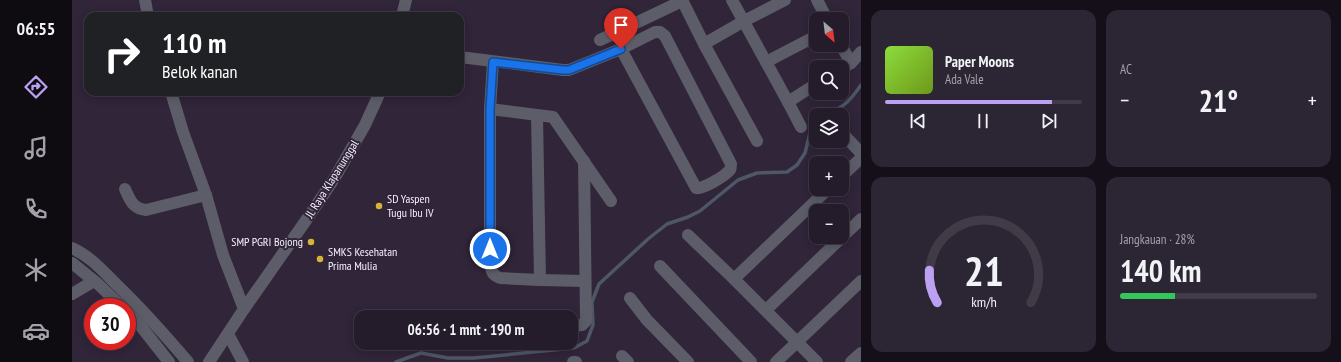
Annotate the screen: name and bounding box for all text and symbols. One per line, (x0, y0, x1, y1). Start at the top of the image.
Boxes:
pin (604, 8, 638, 49)
north arrow (809, 12, 849, 52)
map controls (809, 12, 849, 244)
icon: arrive (610, 14, 632, 36)
text: 06:55 (17, 17, 55, 40)
text: 110 m (162, 24, 226, 61)
icon: right (96, 28, 148, 80)
text: Paper Moons (945, 52, 1014, 71)
text: Belok kanan (162, 60, 237, 83)
button: search (809, 60, 849, 100)
text: AC (1120, 61, 1132, 78)
text: Ada Vale (945, 71, 984, 88)
icon: directions (22, 73, 50, 101)
text: 21° (1199, 81, 1238, 120)
text: − (1120, 86, 1129, 114)
text: + (1308, 86, 1317, 114)
button: layers (809, 108, 849, 148)
icon: previous (907, 110, 929, 132)
icon: pause (972, 110, 994, 132)
icon: next (1038, 110, 1060, 132)
icon: music (22, 134, 50, 162)
street label: Jl. Raya Klapanunggal (301, 137, 362, 221)
button: + (809, 156, 849, 196)
place label: SD Yaspen Tugu Ibu IV (387, 191, 434, 220)
icon: phone (22, 195, 50, 223)
marker: SD Yaspen Tugu Ibu IV (374, 201, 384, 211)
button: − (809, 204, 849, 244)
position arrow (469, 228, 511, 270)
text: Jangkauan · 28% (1120, 231, 1195, 248)
place label: SMP PGRI Bojong (231, 234, 303, 249)
marker: SMP PGRI Bojong (306, 237, 316, 247)
text: 21 (964, 243, 1003, 296)
place label: SMKS Kesehatan Prima Mulia (328, 244, 397, 273)
text: 140 km (1120, 251, 1201, 290)
marker: SMKS Kesehatan Prima Mulia (315, 254, 325, 264)
icon: climate (22, 256, 50, 284)
text: km/h (971, 291, 996, 310)
speed limit sign: 30 (84, 298, 136, 350)
icon: car (22, 317, 50, 345)
text: 06:56 · 1 mnt · 190 m (408, 320, 524, 339)

